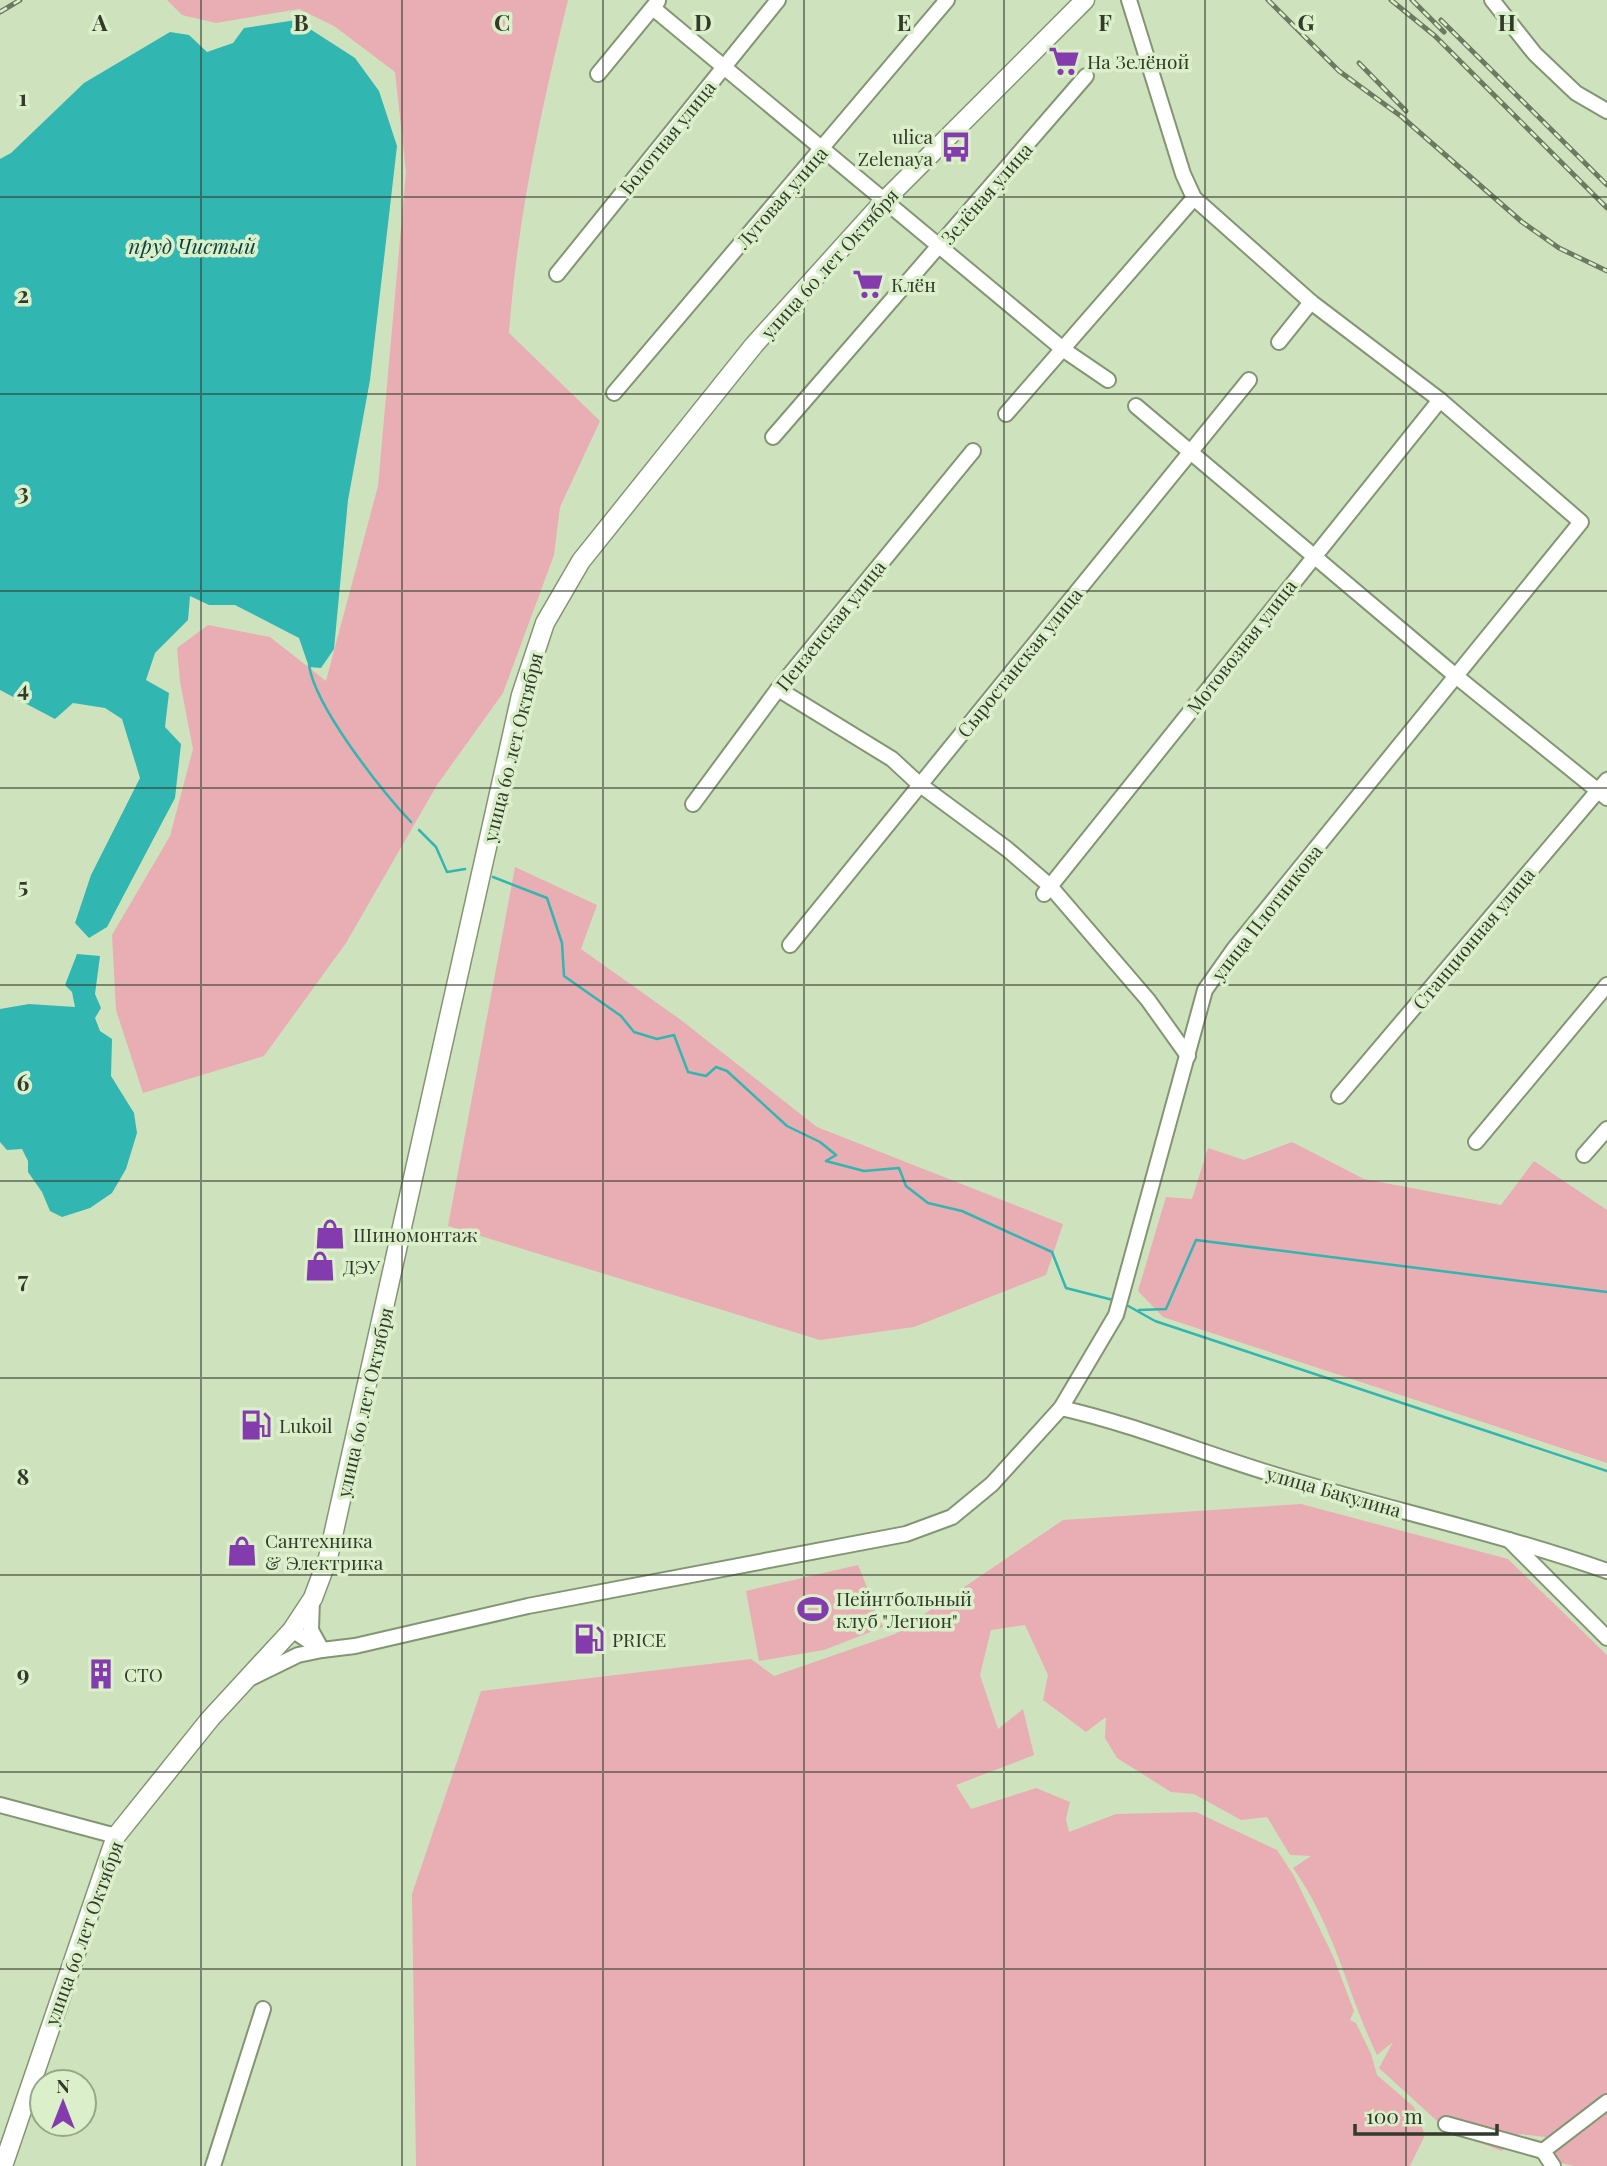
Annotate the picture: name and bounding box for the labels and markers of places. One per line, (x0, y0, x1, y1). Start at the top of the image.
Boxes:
supermarket icon: На Зелёной (1047, 44, 1081, 78)
place label: На Зелёной (1087, 48, 1189, 74)
place label: ulica Zelenaya (858, 123, 934, 171)
bus stop icon: ulica Zelenaya (939, 130, 973, 164)
supermarket icon: Клён (851, 267, 885, 301)
place label: Клён (891, 271, 936, 297)
shop icon: Шиномонтаж (313, 1217, 347, 1251)
place label: Шиномонтаж (353, 1221, 478, 1247)
shop icon: ДЭУ (303, 1249, 337, 1283)
place label: ДЭУ (343, 1253, 381, 1279)
fuel station icon: Lukoil (239, 1408, 273, 1442)
place label: Lukoil (279, 1412, 333, 1438)
place label: Сантехника & Электрика (265, 1527, 384, 1575)
shop icon: Сантехника & Электрика (225, 1534, 259, 1568)
place label: Пейнтбольный клуб "Легион" (836, 1585, 972, 1633)
sports icon: Пейнтбольный клуб "Легион" (796, 1592, 830, 1626)
fuel station icon: PRICE (572, 1622, 606, 1656)
place label: PRICE (612, 1626, 666, 1652)
building icon: СТО (84, 1657, 118, 1691)
place label: СТО (124, 1661, 163, 1687)

